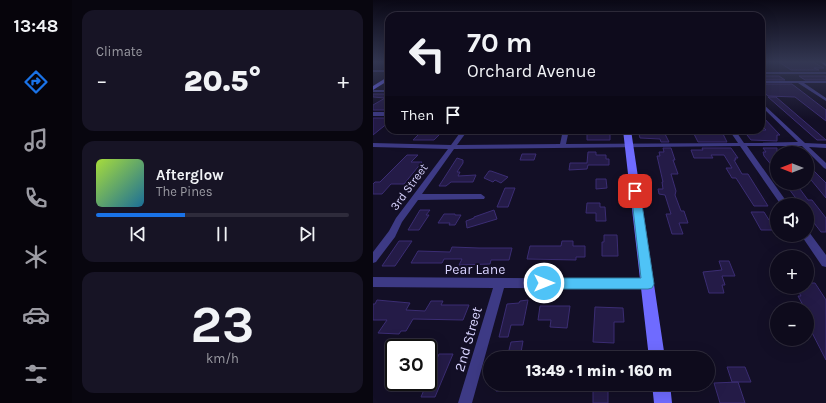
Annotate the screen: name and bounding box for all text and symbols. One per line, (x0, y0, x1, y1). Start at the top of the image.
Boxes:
text: 13:48 (14, 15, 58, 37)
text: 70 m (467, 26, 532, 59)
icon: left (401, 28, 453, 80)
text: Climate (96, 44, 142, 59)
text: Orchard Avenue (467, 60, 596, 82)
text: 20.5° (184, 63, 261, 99)
icon: directions (22, 68, 50, 96)
text: − (96, 68, 108, 94)
text: + (337, 68, 349, 94)
icon: arrive (442, 104, 464, 126)
text: Then (401, 106, 434, 124)
icon: music (22, 126, 50, 154)
north arrow (770, 146, 814, 190)
map controls (770, 146, 814, 346)
street label: 3rd Street (387, 161, 431, 213)
text: Afterglow (156, 166, 224, 184)
pin (618, 174, 652, 208)
icon: arrive (624, 180, 646, 202)
icon: phone (22, 184, 50, 212)
text: The Pines (156, 184, 213, 199)
button: sound (770, 198, 814, 242)
icon: previous (127, 223, 149, 245)
icon: pause (211, 223, 233, 245)
icon: next (296, 223, 318, 245)
icon: climate (22, 243, 50, 271)
button: + (770, 250, 814, 294)
street label: Pear Lane (445, 261, 505, 278)
position arrow (523, 262, 565, 304)
text: 23 (191, 294, 254, 355)
icon: car (22, 301, 50, 329)
button: − (770, 302, 814, 346)
street label: 2nd Street (451, 305, 486, 374)
speed limit sign: 30 (385, 339, 437, 391)
text: km/h (206, 351, 239, 366)
icon: filters (22, 360, 50, 388)
text: 13:49 · 1 min · 160 m (526, 362, 672, 380)

